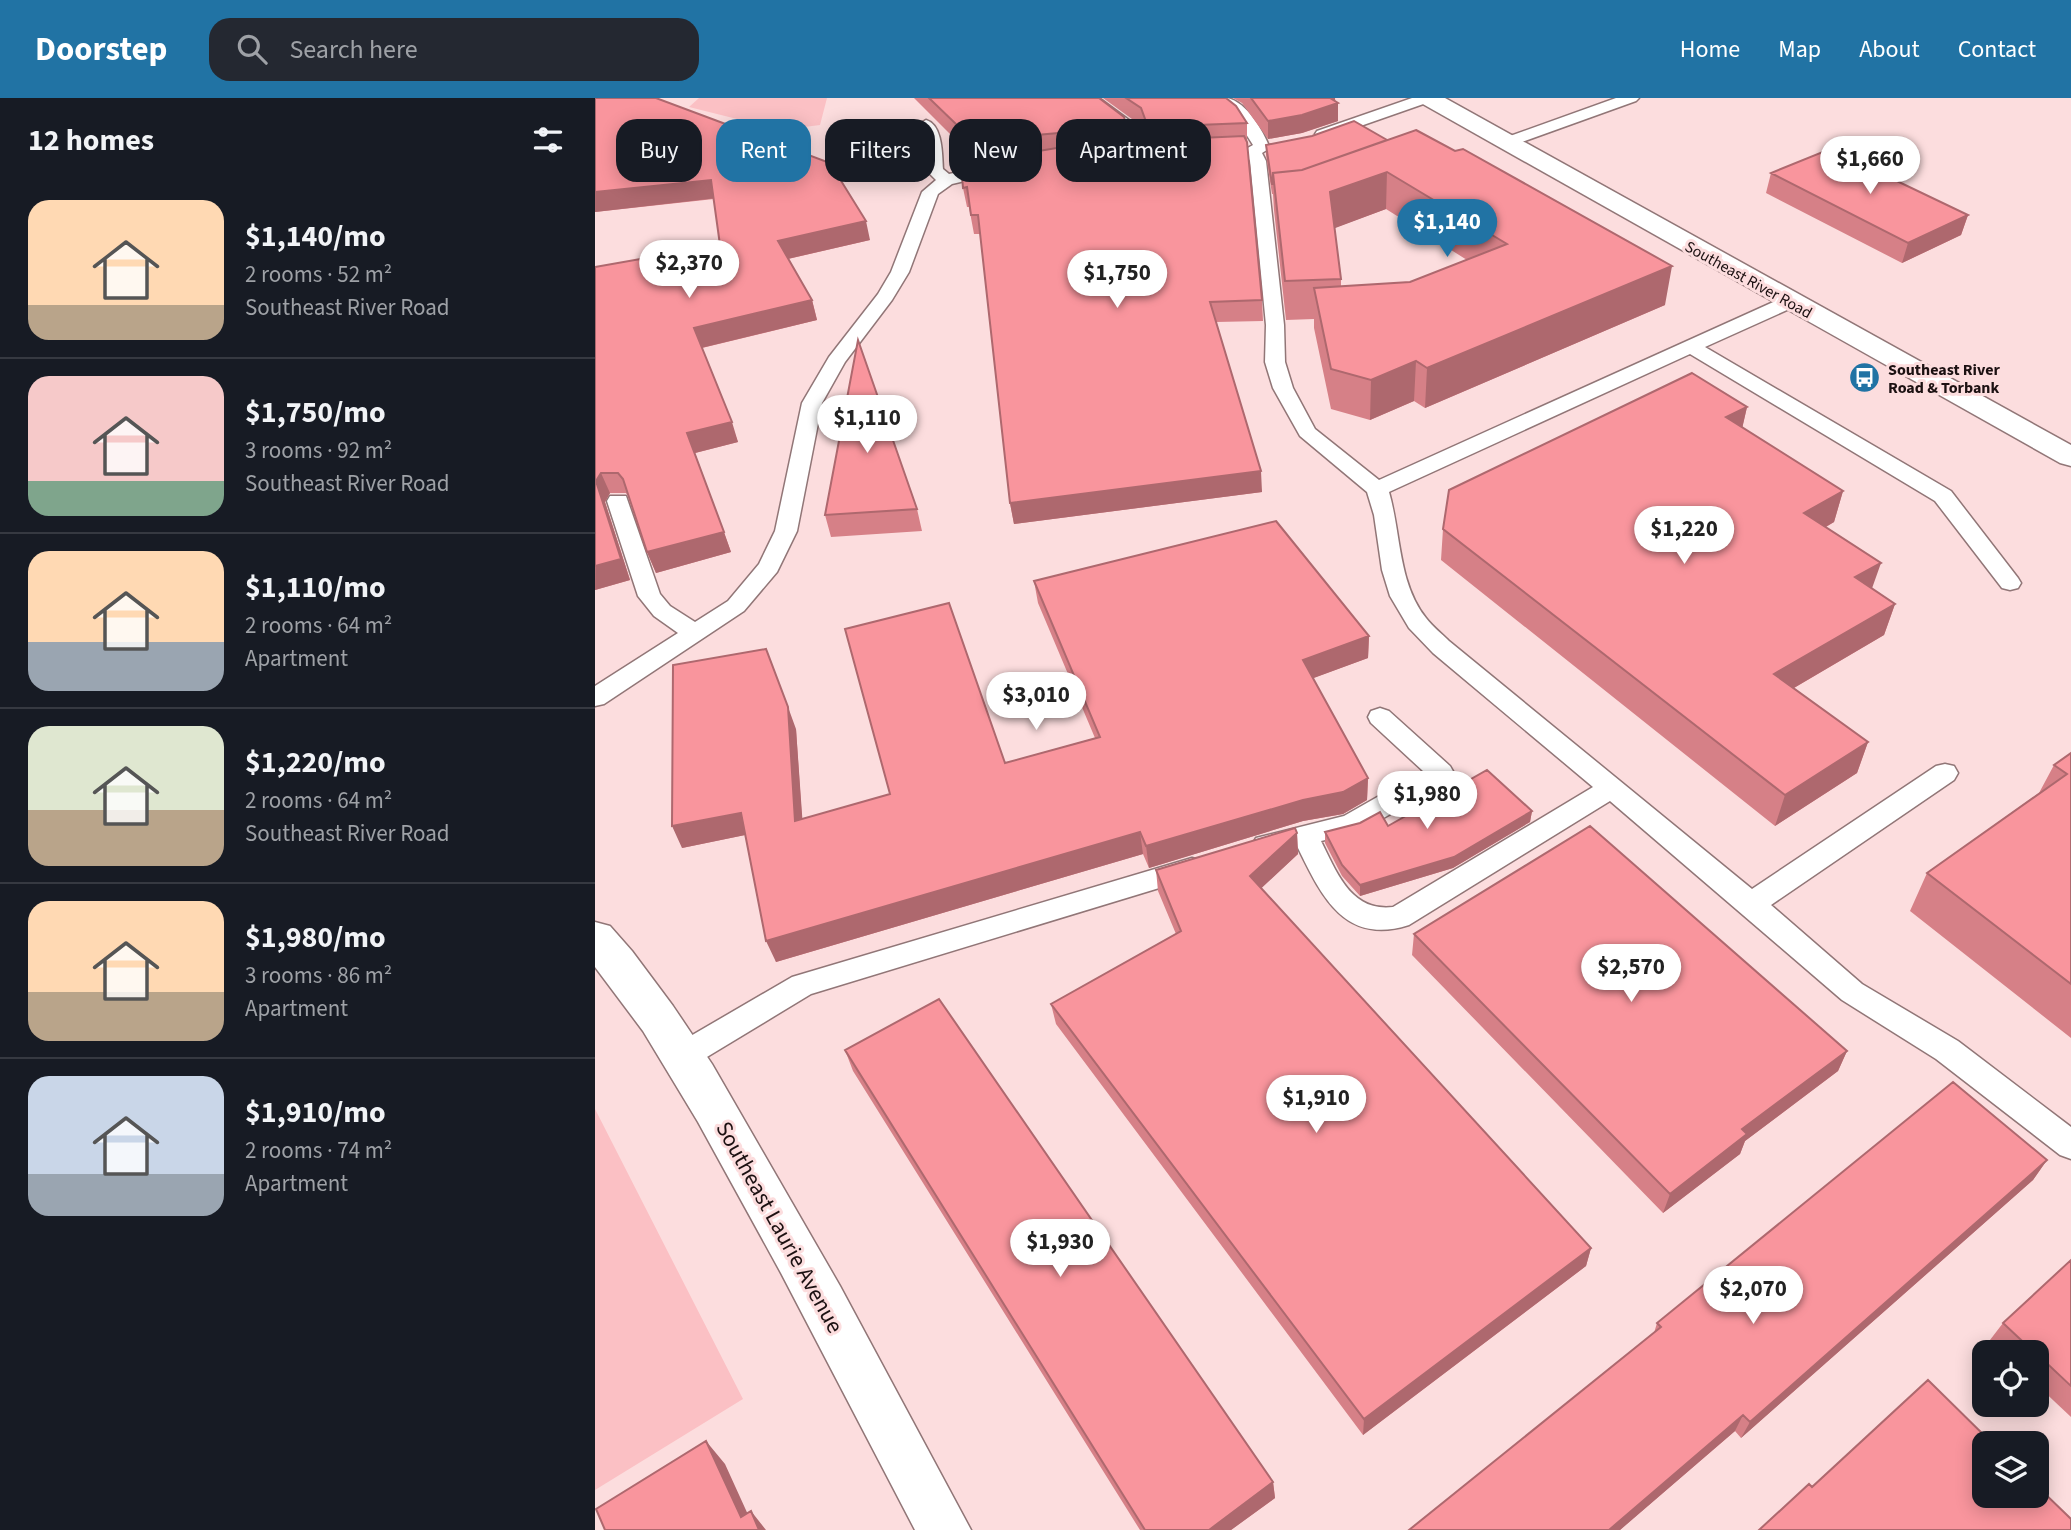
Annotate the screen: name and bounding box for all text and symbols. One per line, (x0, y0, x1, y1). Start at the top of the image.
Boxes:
search box (209, 18, 699, 81)
text: Doorstep (35, 26, 167, 73)
icon: search (233, 30, 271, 68)
text: Search here (289, 31, 418, 68)
text: Home (1680, 32, 1740, 67)
text: Map (1778, 32, 1821, 67)
text: About (1859, 32, 1920, 67)
text: Contact (1958, 32, 2036, 67)
text: 12 homes (28, 119, 154, 162)
chip: Buy (616, 119, 702, 182)
chip: Rent (716, 119, 811, 182)
chip: Filters (825, 119, 935, 182)
chip: New (949, 119, 1042, 182)
chip: Apartment (1056, 119, 1211, 182)
icon: filters (529, 121, 567, 159)
pin: $1,660 (1813, 136, 1927, 196)
text: $1,660 (1836, 142, 1904, 175)
pin: $1,140 (1390, 200, 1504, 259)
text: $1,140 (1413, 205, 1481, 238)
text: $1,140/mo (245, 215, 386, 258)
icon: home (84, 228, 168, 312)
street label: Southeast River Road (1681, 236, 1816, 324)
pin: $2,370 (632, 240, 746, 300)
text: $2,370 (655, 246, 723, 279)
pin: $1,750 (1060, 250, 1174, 310)
text: $1,750 (1083, 256, 1151, 289)
text: 2 rooms · 52 m² (245, 258, 392, 291)
text: Southeast River Road (245, 291, 450, 324)
place label: Southeast River Road & Torbank (1888, 359, 2001, 399)
bus stop icon: Southeast River Road & Torbank (1848, 361, 1882, 395)
text: $1,750/mo (245, 391, 386, 434)
pin: $1,110 (810, 396, 924, 455)
text: $1,110 (833, 401, 901, 434)
icon: home (84, 404, 168, 488)
text: 3 rooms · 92 m² (245, 434, 392, 467)
text: Southeast River Road (245, 467, 450, 500)
pin: $1,220 (1627, 506, 1741, 566)
text: $1,220 (1650, 512, 1718, 545)
text: $1,110/mo (245, 566, 386, 609)
icon: home (84, 579, 168, 663)
text: 2 rooms · 64 m² (245, 609, 392, 642)
text: Apartment (245, 642, 348, 675)
pin: $3,010 (979, 672, 1093, 732)
text: $3,010 (1002, 678, 1070, 711)
text: $1,220/mo (245, 741, 386, 784)
icon: home (84, 754, 168, 838)
pin: $1,980 (1370, 772, 1484, 831)
text: $1,980 (1393, 777, 1461, 810)
text: 2 rooms · 64 m² (245, 784, 392, 817)
text: Southeast River Road (245, 817, 450, 850)
text: $1,980/mo (245, 916, 386, 959)
icon: home (84, 929, 168, 1013)
pin: $2,570 (1574, 944, 1688, 1004)
text: $2,570 (1597, 950, 1665, 983)
text: 3 rooms · 86 m² (245, 959, 392, 992)
text: Apartment (245, 992, 348, 1025)
pin: $1,910 (1259, 1076, 1373, 1135)
text: $1,910 (1282, 1081, 1350, 1114)
text: $1,910/mo (245, 1091, 386, 1134)
icon: home (84, 1104, 168, 1188)
street label: Southeast Laurie Avenue (708, 1115, 852, 1339)
text: 2 rooms · 74 m² (245, 1134, 392, 1167)
text: Apartment (245, 1167, 348, 1200)
pin: $1,930 (1003, 1220, 1117, 1279)
text: $1,930 (1026, 1225, 1094, 1258)
pin: $2,070 (1696, 1266, 1810, 1326)
text: $2,070 (1719, 1272, 1787, 1305)
map controls (1972, 1340, 2049, 1508)
button: locate (1972, 1340, 2049, 1417)
button: layers (1972, 1431, 2049, 1508)

